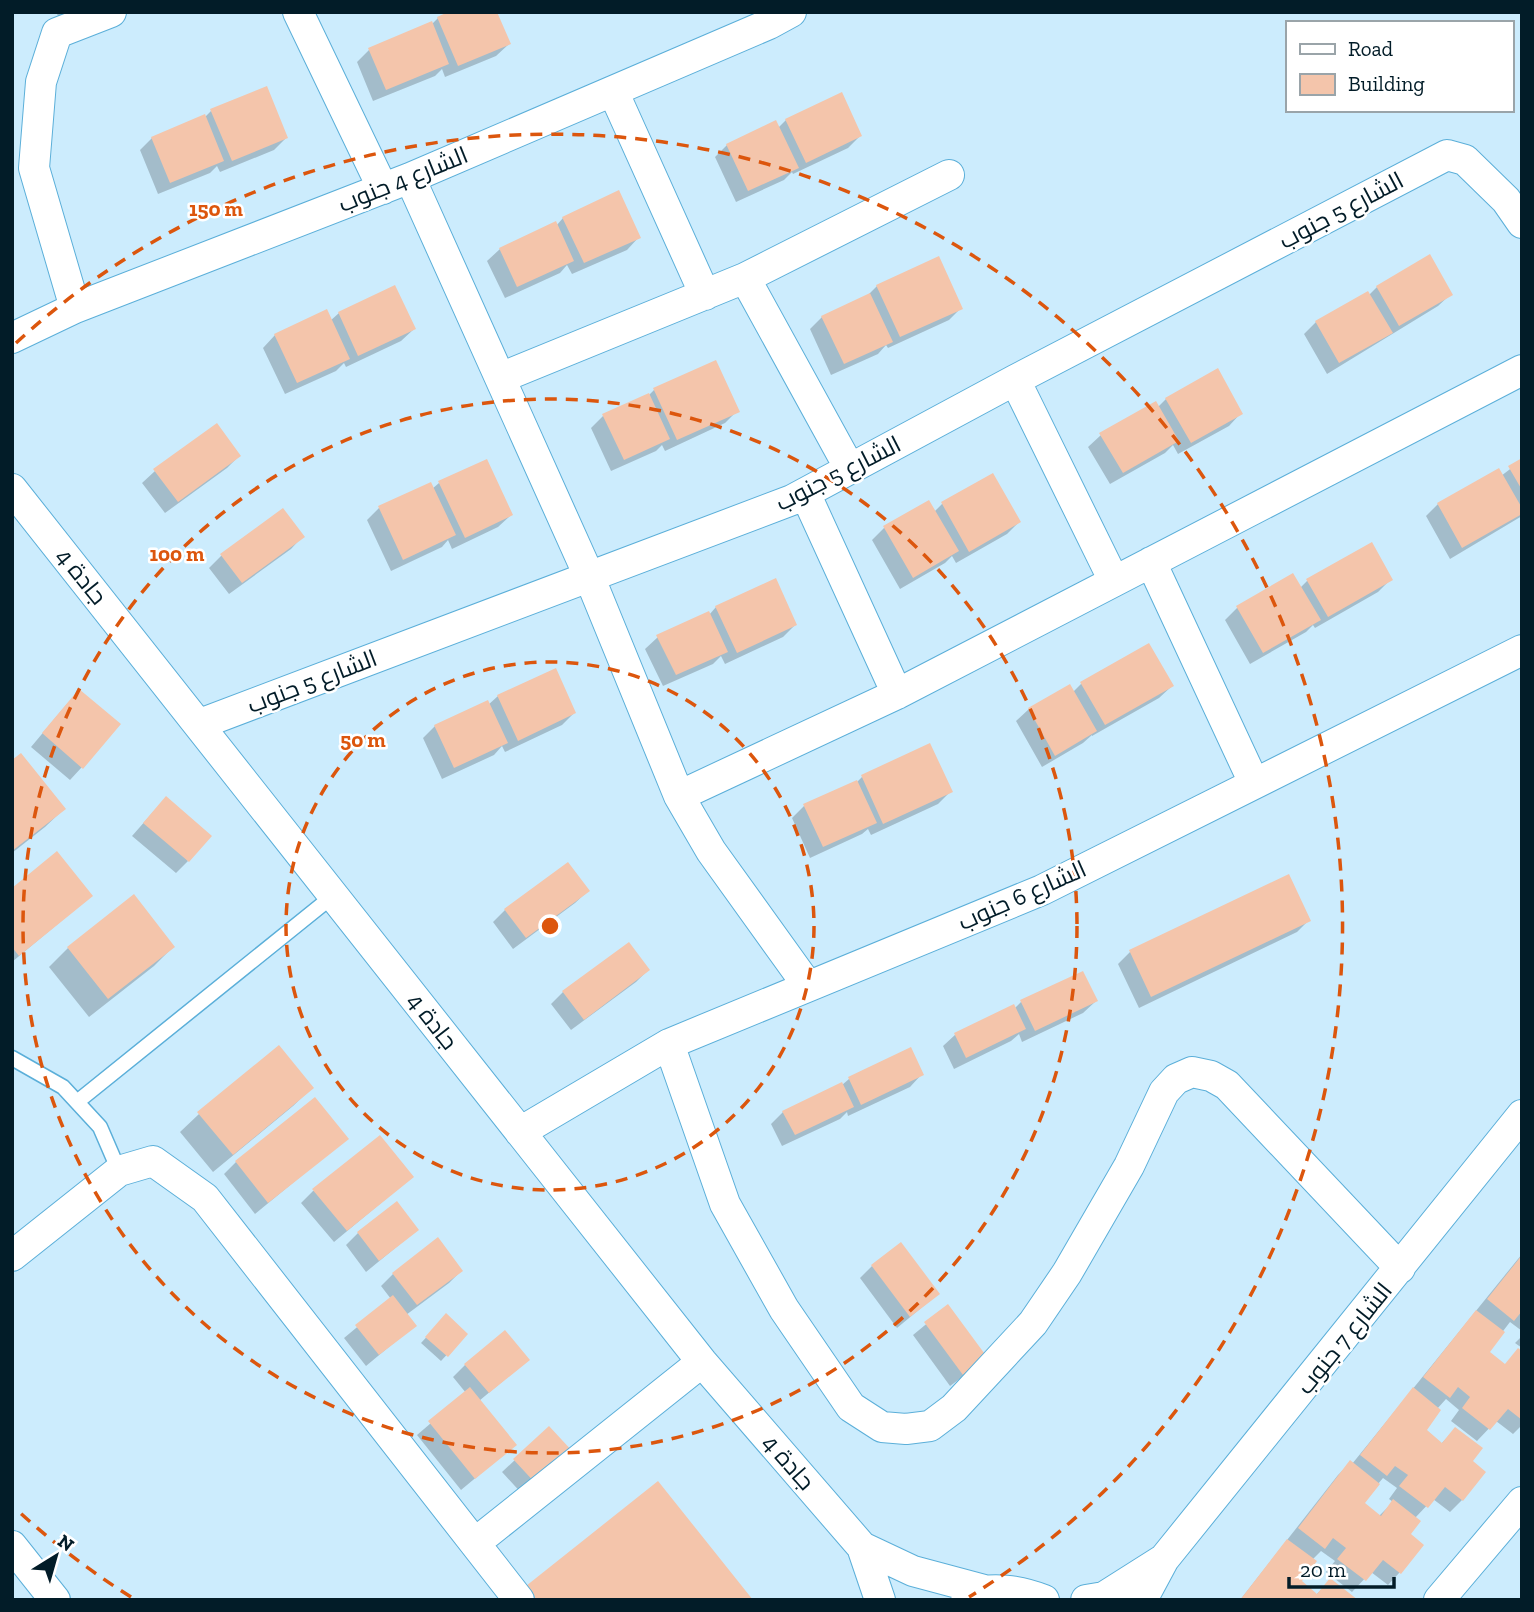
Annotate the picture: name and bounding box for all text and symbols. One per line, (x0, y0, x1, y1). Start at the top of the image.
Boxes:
legend (1286, 21, 1513, 112)
text: Road (1348, 36, 1394, 61)
text: Building (1348, 71, 1425, 96)
street label: الشارع 4 جنوب (334, 140, 473, 220)
street label: الشارع 5 جنوب (1274, 165, 1409, 257)
text: 150 m (189, 196, 244, 221)
street label: الشارع 5 جنوب (770, 429, 906, 519)
text: 100 m (150, 541, 205, 566)
street label: جادة 4 (50, 542, 114, 610)
street label: الشارع 5 جنوب (243, 643, 382, 721)
text: 50 m (340, 727, 386, 752)
street label: الشارع 6 جنوب (953, 854, 1091, 938)
centre of rings (538, 914, 562, 938)
street label: جادة 4 (402, 987, 464, 1055)
street label: الشارع 7 جنوب (1290, 1276, 1400, 1401)
street label: جادة 4 (757, 1428, 821, 1496)
north arrow (21, 1521, 91, 1591)
text: N (53, 1529, 79, 1556)
scale bar (1289, 1546, 1394, 1590)
text: 20 m (1300, 1557, 1346, 1582)

